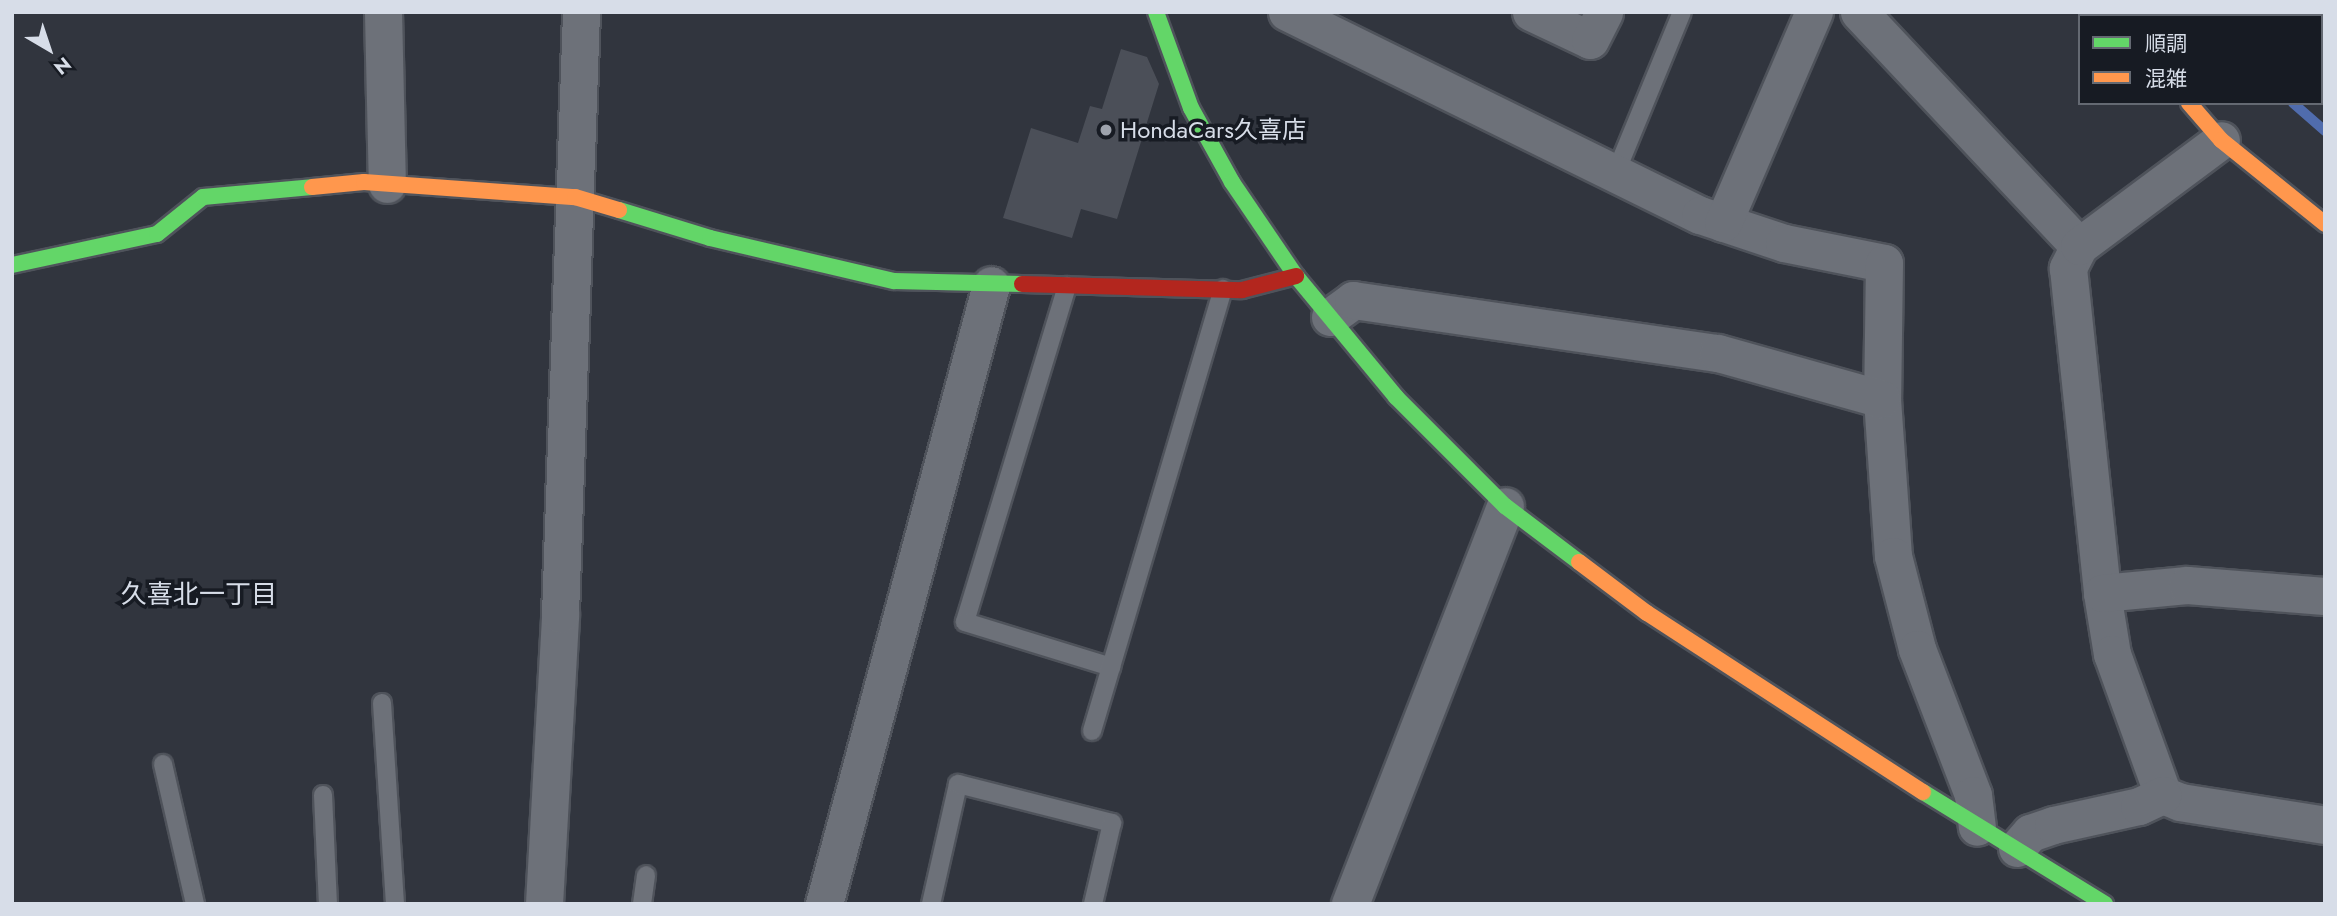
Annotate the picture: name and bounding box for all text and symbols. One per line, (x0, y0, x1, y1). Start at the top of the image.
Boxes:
north arrow (14, 14, 84, 84)
legend (2078, 14, 2323, 105)
text: 順調 (2145, 29, 2187, 59)
text: N (48, 50, 77, 81)
text: 混雑 (2145, 64, 2187, 94)
place label: HondaCars久喜店 (1120, 116, 1306, 144)
marker: HondaCars久喜店 (1098, 122, 1114, 138)
district label: 久喜北一丁目 (121, 579, 277, 611)

